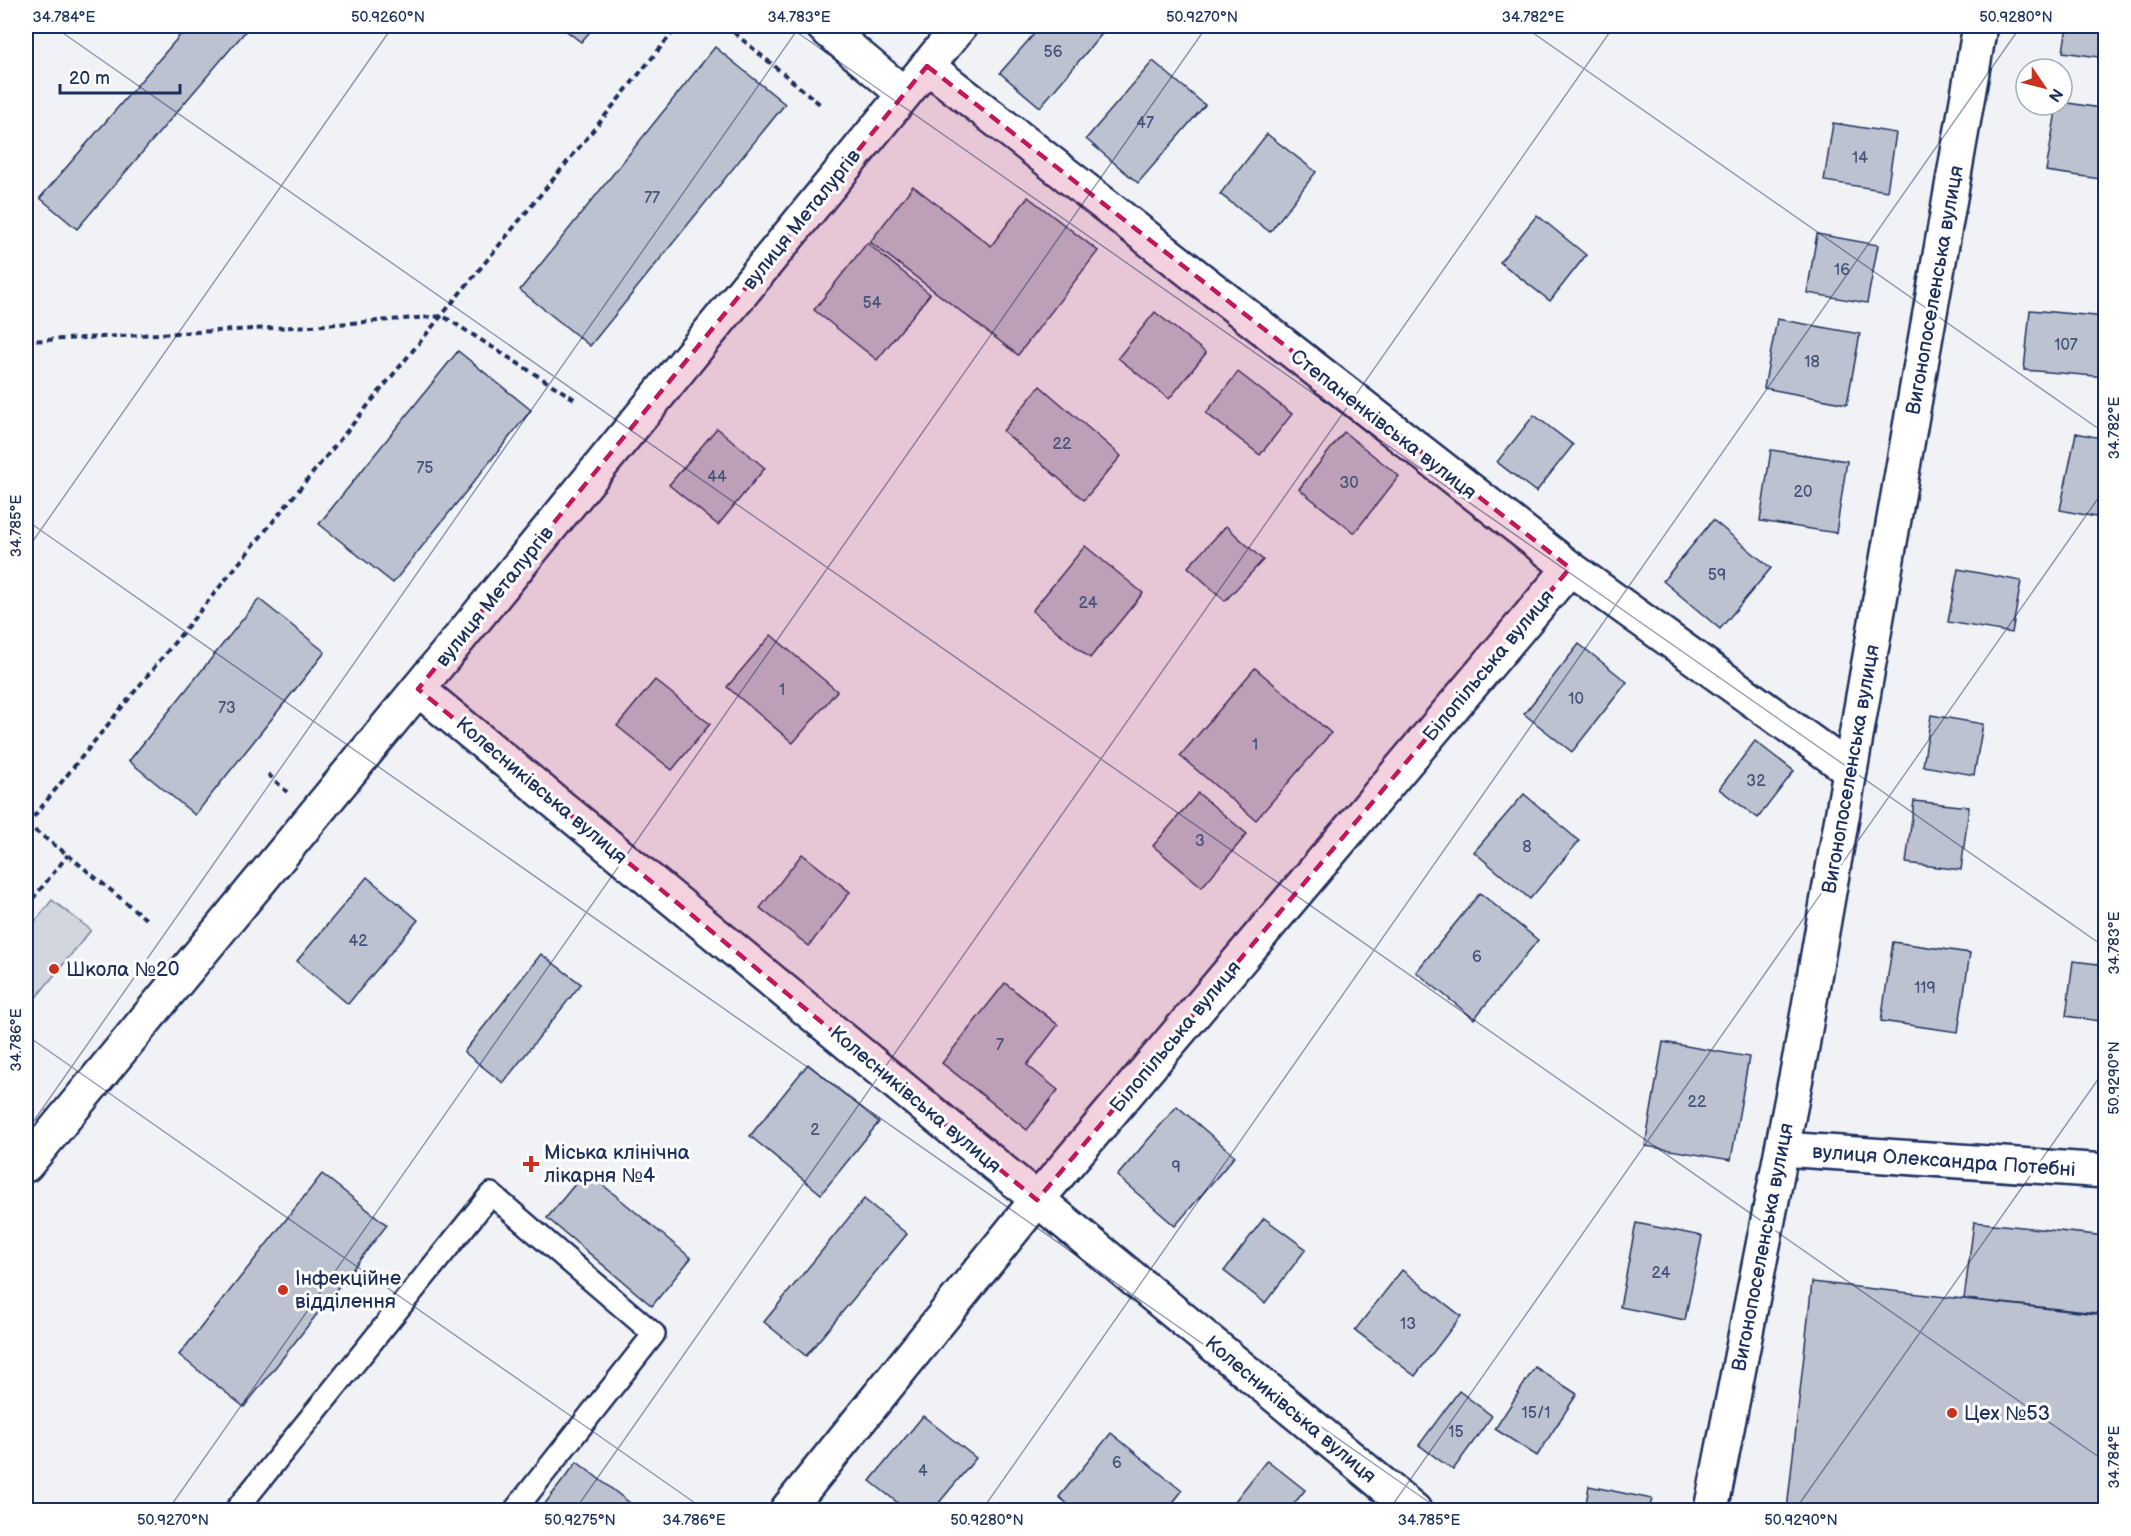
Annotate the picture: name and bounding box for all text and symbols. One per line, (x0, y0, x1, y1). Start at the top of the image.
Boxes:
text: 34.784°E (33, 8, 95, 27)
text: 50.9260°N (351, 8, 425, 27)
text: 34.783°E (767, 8, 831, 27)
text: 50.9270°N (1166, 8, 1238, 27)
text: 34.782°E (1502, 8, 1564, 27)
text: 50.9280°N (1979, 8, 2053, 27)
house number: 56 (1044, 43, 1063, 62)
scale bar (60, 57, 180, 95)
north arrow (2014, 57, 2074, 117)
text: 20 m (69, 68, 110, 89)
text: N (2044, 84, 2066, 105)
house number: 47 (1136, 114, 1154, 133)
street label: вулиця Металургів (738, 144, 866, 295)
house number: 14 (1852, 149, 1868, 168)
street label: Вигонопоселенська вулиця (1901, 164, 1969, 417)
house number: 77 (644, 189, 660, 208)
house number: 16 (1834, 261, 1850, 280)
house number: 54 (863, 294, 882, 313)
house number: 107 (2054, 336, 2078, 355)
street label: Степаненківська вулиця (1286, 345, 1481, 505)
house number: 18 (1804, 353, 1820, 372)
text: 34.782°E (2105, 397, 2124, 459)
house number: 22 (1053, 435, 1072, 454)
house number: 75 (416, 459, 434, 478)
house number: 44 (707, 468, 727, 487)
house number: 30 (1339, 474, 1359, 493)
house number: 20 (1794, 483, 1812, 502)
text: 34.785°E (7, 495, 26, 557)
street label: вулиця Металургів (431, 521, 559, 672)
house number: 59 (1708, 566, 1726, 585)
street label: Білопільська вулиця (1418, 585, 1559, 746)
house number: 24 (1079, 594, 1098, 613)
street label: Вигонопоселенська вулиця (1817, 643, 1885, 896)
house number: 1 (779, 681, 785, 700)
house number: 10 (1568, 690, 1584, 709)
house number: 73 (218, 699, 236, 718)
street label: Колесниківська вулиця (451, 712, 632, 869)
house number: 1 (1252, 736, 1258, 755)
house number: 32 (1746, 772, 1766, 791)
house number: 3 (1195, 832, 1205, 851)
house number: 8 (1522, 838, 1532, 857)
text: 34.783°E (2105, 911, 2124, 975)
house number: 42 (348, 932, 368, 951)
house number: 6 (1472, 948, 1482, 967)
street label: Білопільська вулиця (1105, 956, 1246, 1117)
place label: Школа №20 (66, 958, 180, 982)
marker: Школа №20 (47, 962, 61, 976)
house number: 119 (1914, 979, 1936, 998)
text: 34.786°E (7, 1008, 26, 1072)
street label: Колесниківська вулиця (825, 1021, 1006, 1178)
house number: 7 (996, 1036, 1004, 1055)
text: 50.9290°N (2105, 1041, 2124, 1115)
house number: 22 (1688, 1093, 1707, 1112)
house number: 2 (810, 1121, 820, 1140)
street label: Вигонопоселенська вулиця (1727, 1121, 1799, 1373)
street label: вулиця Олександра Потебні (1811, 1140, 2076, 1182)
place label: Міська клінічна лікарня №4 (544, 1141, 690, 1188)
marker: Міська клінічна лікарня №4 (522, 1155, 540, 1173)
house number: 9 (1171, 1158, 1181, 1177)
house number: 24 (1652, 1264, 1671, 1283)
place label: Інфекційне відділення (295, 1267, 401, 1314)
marker: Інфекційне відділення (276, 1283, 290, 1297)
house number: 13 (1400, 1315, 1416, 1334)
street label: Колесниківська вулиця (1200, 1331, 1381, 1488)
place label: Цех №53 (1964, 1402, 2050, 1426)
house number: 15/1 (1522, 1404, 1550, 1423)
marker: Цех №53 (1945, 1406, 1959, 1420)
house number: 15 (1448, 1423, 1464, 1442)
text: 34.784°E (2105, 1426, 2124, 1488)
house number: 6 (1112, 1454, 1122, 1473)
house number: 4 (918, 1462, 928, 1481)
text: 50.9270°N (137, 1511, 209, 1530)
text: 50.9275°N (544, 1511, 616, 1530)
text: 34.786°E (662, 1511, 726, 1530)
text: 50.9280°N (950, 1511, 1024, 1530)
text: 34.785°E (1398, 1511, 1460, 1530)
text: 50.9290°N (1764, 1511, 1838, 1530)

